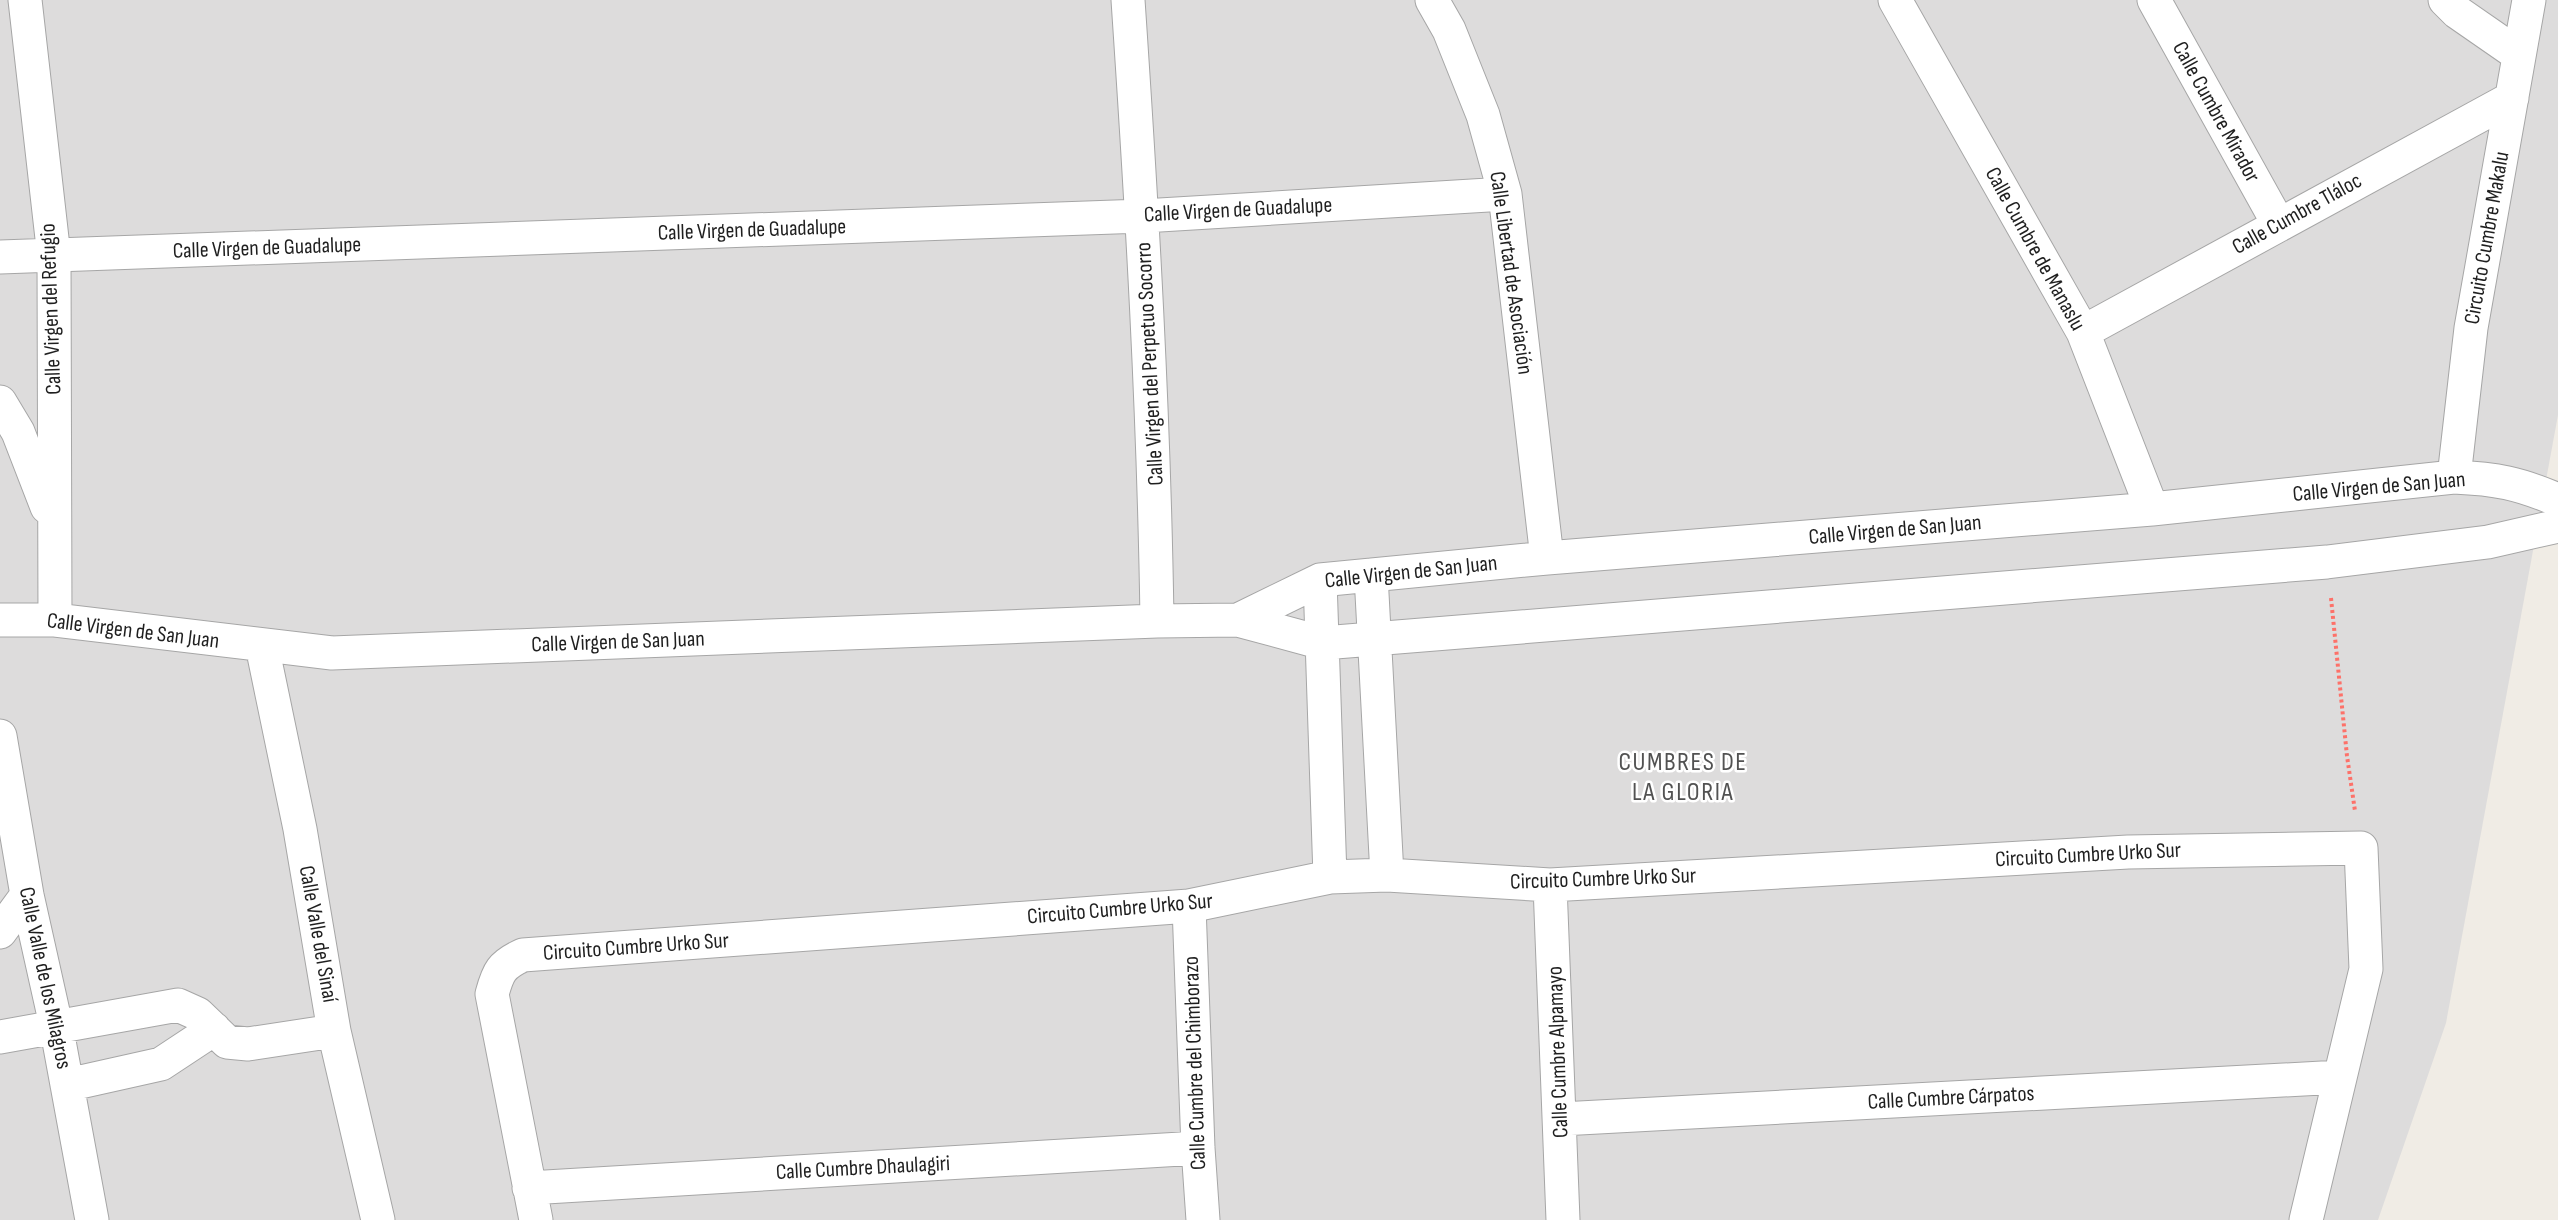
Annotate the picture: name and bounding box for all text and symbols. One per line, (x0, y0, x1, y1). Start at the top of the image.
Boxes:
street label: Calle Cumbre Mirador (2166, 37, 2266, 187)
street label: Circuito Cumbre Makalu (2459, 149, 2515, 327)
street label: Calle Cumbre de Manaslu (1979, 163, 2091, 335)
street label: Calle Cumbre Tláloc (2228, 167, 2366, 261)
street label: Calle Libertad de Asociación (1483, 170, 1539, 376)
street label: Calle Virgen de Guadalupe (1143, 192, 1333, 228)
street label: Calle Virgen de Guadalupe (657, 213, 847, 247)
street label: Calle Virgen del Refugio (35, 223, 67, 395)
street label: Calle Virgen de Guadalupe (172, 231, 362, 265)
street label: Calle Virgen del Perpetuo Socorro (1130, 242, 1170, 486)
street label: Calle Virgen de San Juan (2291, 466, 2467, 508)
street label: Calle Virgen de San Juan (1807, 509, 1983, 551)
street label: Calle Virgen de San Juan (1323, 550, 1499, 594)
street label: Calle Virgen de San Juan (45, 607, 221, 655)
street label: Calle Virgen de San Juan (531, 625, 705, 659)
district label: CUMBRES DE LA GLORIA (1619, 747, 1747, 808)
street label: Circuito Cumbre Urko Sur (1994, 837, 2182, 873)
street label: Circuito Cumbre Urko Sur (1510, 862, 1696, 896)
street label: Calle Valle del Sinaí (293, 863, 343, 1005)
street label: Calle Valle de los Milagros (13, 885, 77, 1071)
street label: Circuito Cumbre Urko Sur (1026, 887, 1214, 931)
street label: Circuito Cumbre Urko Sur (542, 927, 730, 967)
street label: Calle Cumbre del Chimborazo (1178, 956, 1212, 1170)
street label: Calle Cumbre Alpamayo (1542, 966, 1574, 1138)
street label: Calle Cumbre Cárpatos (1867, 1080, 2035, 1116)
street label: Calle Cumbre Dhaulagiri (775, 1150, 951, 1186)

